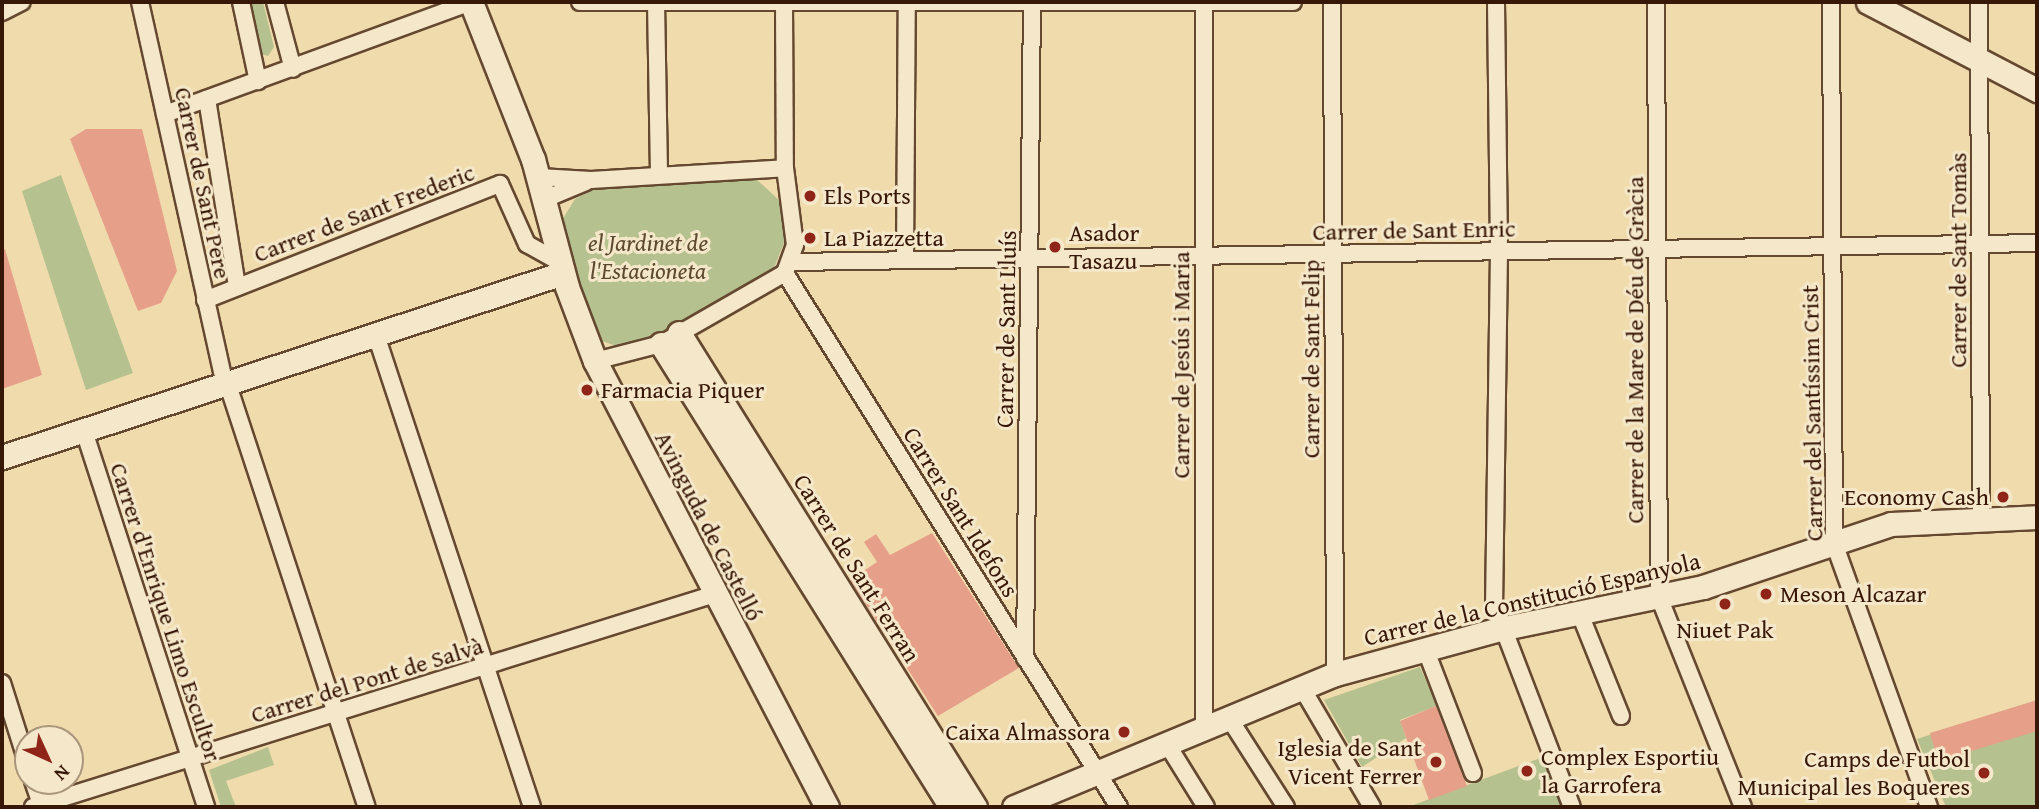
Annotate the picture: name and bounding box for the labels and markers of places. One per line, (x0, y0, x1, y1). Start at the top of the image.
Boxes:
place label: Els Ports (824, 182, 911, 210)
marker: Els Ports (802, 188, 818, 204)
place label: Asador Tasazu (1069, 219, 1139, 275)
place label: La Piazzetta (824, 224, 944, 252)
marker: La Piazzetta (802, 230, 818, 246)
marker: Asador Tasazu (1047, 239, 1063, 255)
place label: Farmacia Piquer (601, 376, 764, 404)
marker: Farmacia Piquer (579, 382, 595, 398)
place label: Economy Cash (1844, 483, 1989, 511)
marker: Economy Cash (1995, 489, 2011, 505)
place label: Meson Alcazar (1780, 580, 1926, 608)
marker: Meson Alcazar (1758, 586, 1774, 602)
marker: Niuet Pak (1717, 596, 1733, 612)
place label: Niuet Pak (1677, 616, 1773, 644)
place label: Caixa Almassora (945, 718, 1110, 746)
marker: Caixa Almassora (1116, 724, 1132, 740)
place label: Iglesia de Sant Vicent Ferrer (1277, 734, 1422, 790)
place label: Complex Esportiu la Garrofera (1541, 743, 1719, 799)
place label: Camps de Futbol Municipal les Boqueres (1738, 745, 1970, 801)
marker: Iglesia de Sant Vicent Ferrer (1428, 754, 1444, 770)
marker: Complex Esportiu la Garrofera (1519, 763, 1535, 779)
marker: Camps de Futbol Municipal les Boqueres (1976, 765, 1992, 781)

